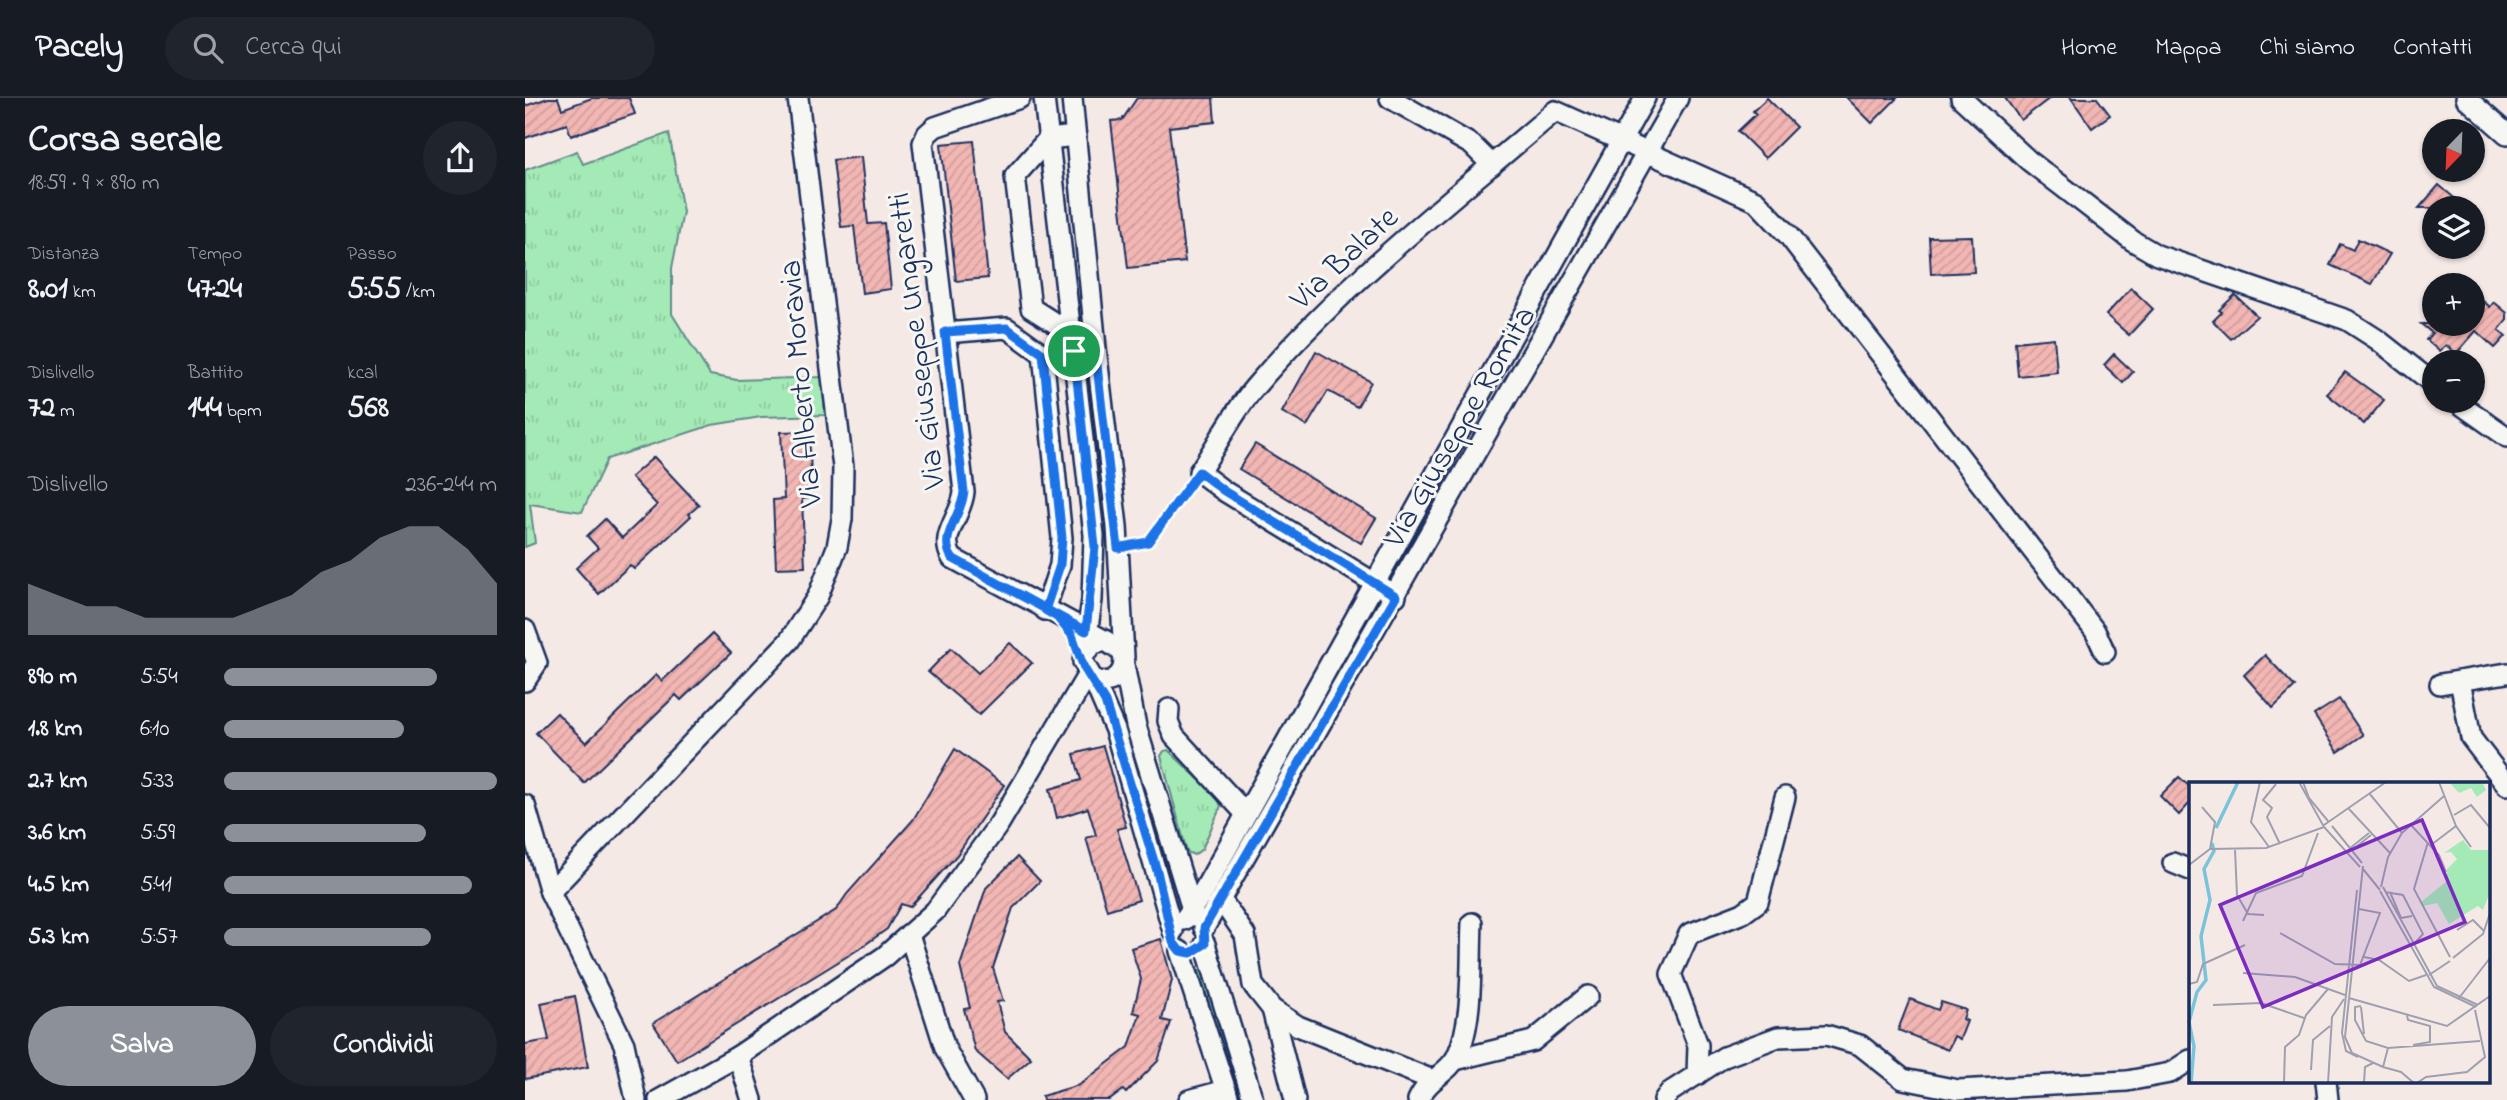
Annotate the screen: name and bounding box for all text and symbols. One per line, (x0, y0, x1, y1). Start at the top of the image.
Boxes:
search box (165, 17, 655, 80)
text: Pacely (35, 24, 123, 72)
icon: search (189, 29, 227, 67)
text: Cerca qui (245, 29, 342, 67)
text: Home (2061, 31, 2117, 66)
text: Mappa (2155, 31, 2222, 66)
text: Chi siamo (2260, 31, 2355, 66)
text: Contatti (2393, 31, 2472, 66)
text: Corsa serale (28, 113, 222, 169)
north arrow (2422, 119, 2485, 182)
map controls (2422, 119, 2485, 413)
button: share (423, 121, 497, 195)
text: 18:59 · 9 × 890 m (28, 167, 160, 200)
street label: Via Giuseppe Ungaretti (877, 189, 960, 493)
street label: Via Balate (1280, 196, 1411, 323)
button: layers (2422, 196, 2485, 259)
text: Distanza (28, 241, 99, 268)
text: Tempo (188, 241, 242, 268)
text: Passo (347, 241, 397, 268)
street label: Via Alberto Moravia (768, 258, 837, 510)
text: 8.01 (28, 268, 68, 312)
text: 47:24 (188, 268, 242, 312)
text: 5:55 (347, 268, 401, 312)
button: + (2422, 273, 2485, 336)
text: km (68, 279, 96, 306)
text: /km (401, 279, 435, 306)
street label: Via Giuseppe Romita (1372, 298, 1549, 558)
pin (1044, 321, 1104, 381)
icon: arrive (1055, 332, 1093, 370)
button: − (2422, 350, 2485, 413)
text: Dislivello (28, 360, 94, 387)
text: Battito (188, 360, 243, 387)
text: kcal (347, 360, 378, 387)
text: 72 (28, 387, 55, 431)
text: 144 (188, 387, 222, 431)
text: 568 (347, 387, 389, 431)
text: m (55, 398, 75, 425)
text: bpm (222, 398, 262, 425)
text: Dislivello (28, 469, 108, 502)
text: 236–244 m (405, 469, 497, 502)
text: 890 m (28, 661, 77, 694)
text: 5:54 (140, 661, 178, 694)
text: 1.8 km (28, 713, 82, 746)
text: 6:10 (140, 713, 169, 746)
text: 2.7 km (28, 765, 87, 798)
text: 5:33 (140, 765, 174, 798)
inset map (2189, 782, 2490, 1082)
text: 3.6 km (28, 817, 86, 850)
text: 5:59 (140, 817, 175, 850)
text: 4.5 km (28, 869, 89, 902)
text: 5:41 (140, 869, 172, 902)
text: 5.3 km (28, 921, 89, 954)
text: 5:57 (140, 921, 178, 954)
button: Salva (28, 1006, 256, 1086)
button: Condividi (270, 1006, 497, 1086)

